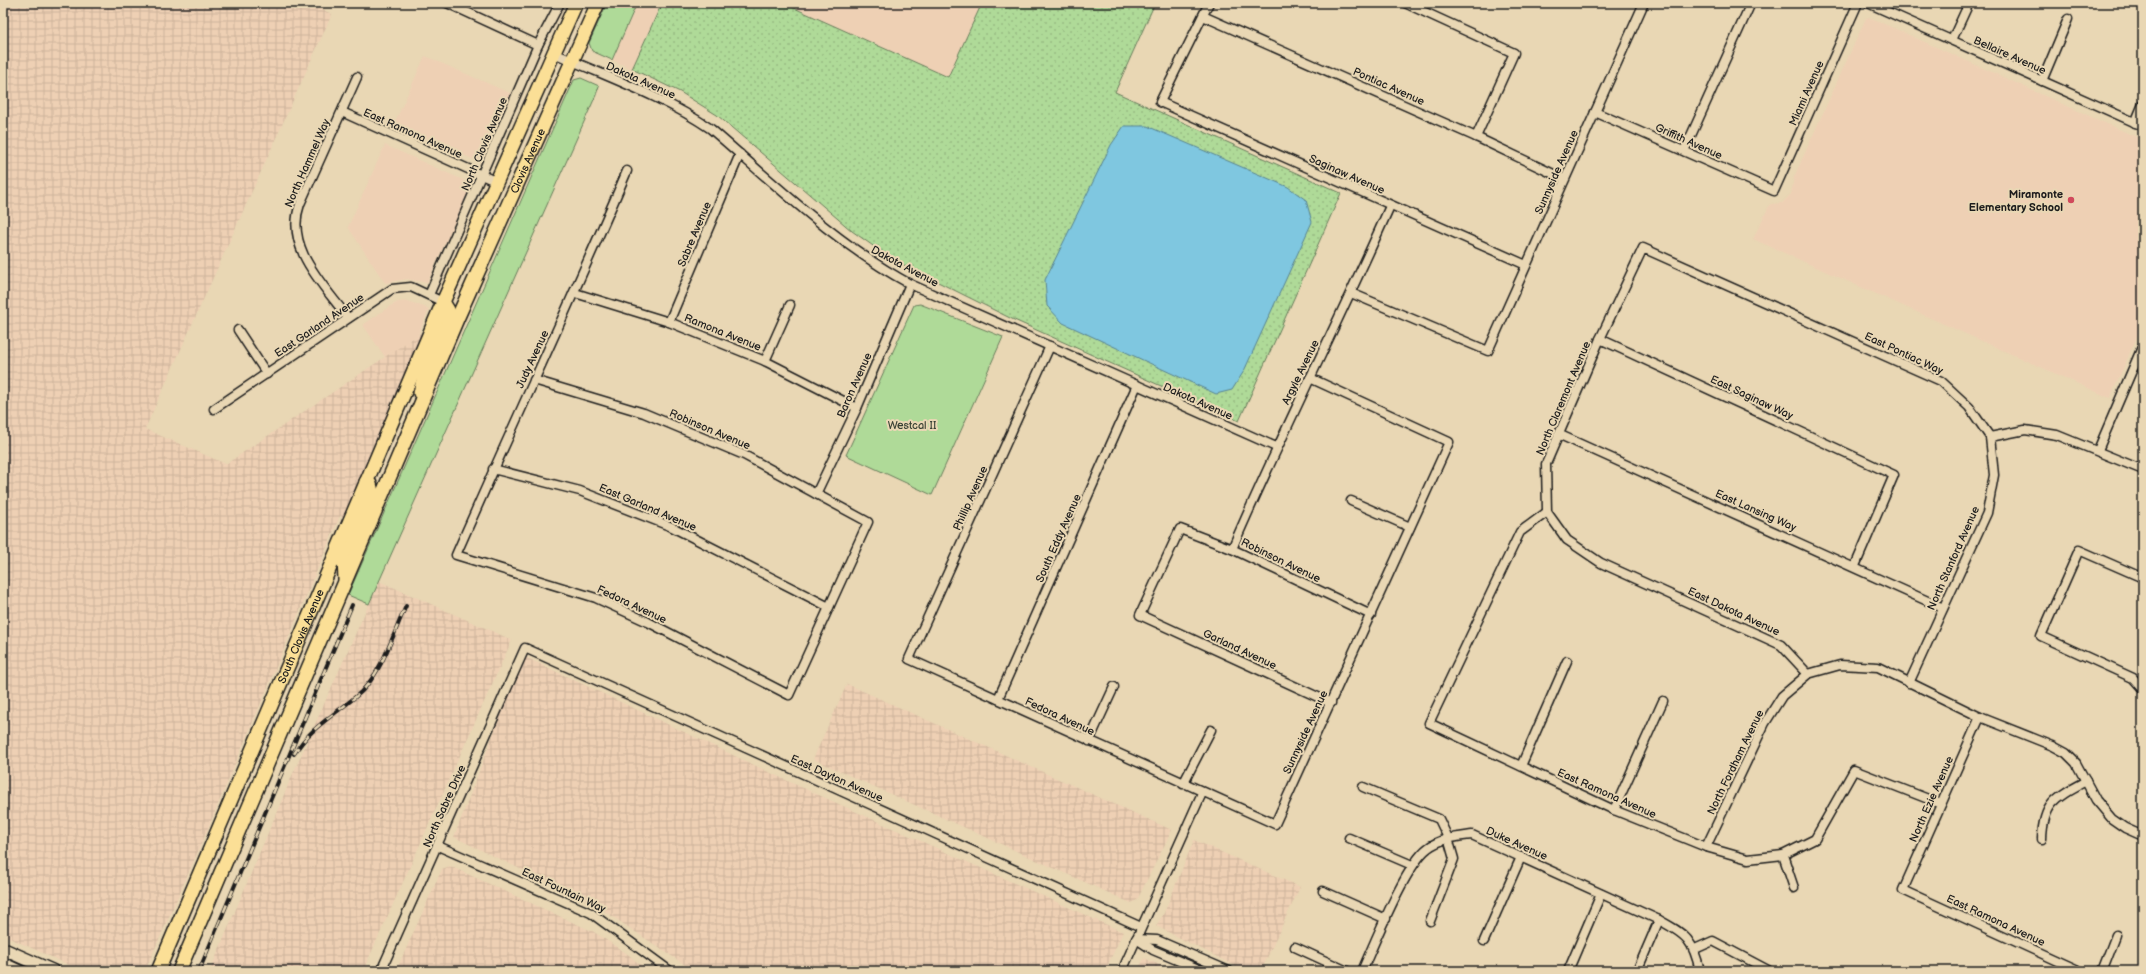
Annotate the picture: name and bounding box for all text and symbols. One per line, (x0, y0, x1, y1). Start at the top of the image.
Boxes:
street label: Bellaire Avenue (1972, 34, 2048, 77)
street label: Miami Avenue (1786, 58, 1827, 128)
street label: Dakota Avenue (604, 59, 678, 102)
street label: Pontiac Avenue (1351, 65, 1427, 108)
street label: North Clovis Avenue (459, 95, 510, 193)
street label: East Ramona Avenue (361, 106, 465, 161)
street label: North Hammel Way (282, 117, 333, 210)
street label: Griffith Avenue (1653, 121, 1725, 162)
street label: Clovis Avenue (508, 126, 548, 195)
street label: Sunnyside Avenue (1532, 128, 1581, 216)
street label: Saginaw Avenue (1307, 152, 1387, 197)
place label: Miramonte Elementary School (1969, 188, 2063, 214)
marker: Miramonte Elementary School (2066, 195, 2076, 205)
street label: Sabre Avenue (675, 199, 714, 269)
street label: Dakota Avenue (869, 243, 941, 290)
street label: East Garland Avenue (272, 290, 367, 360)
street label: Ramona Avenue (682, 311, 764, 354)
street label: Judy Avenue (513, 328, 552, 390)
street label: East Pontiac Way (1862, 330, 1945, 377)
street label: Argyle Avenue (1279, 337, 1322, 407)
street label: North Claremont Avenue (1534, 339, 1594, 457)
street label: Baron Avenue (834, 350, 875, 420)
street label: East Saginaw Way (1708, 373, 1795, 422)
street label: Dakota Avenue (1161, 380, 1235, 423)
street label: Robinson Avenue (667, 407, 753, 453)
park label: Westcal II (888, 419, 937, 432)
street label: Phillip Avenue (950, 463, 991, 533)
street label: East Garland Avenue (597, 481, 699, 534)
street label: East Lansing Way (1713, 487, 1798, 534)
street label: South Eddy Avenue (1033, 492, 1084, 584)
street label: North Stanford Avenue (1925, 504, 1982, 612)
street label: Robinson Avenue (1239, 536, 1323, 586)
street label: Fedora Avenue (595, 583, 669, 626)
street label: East Dakota Avenue (1686, 584, 1782, 639)
street label: South Clovis Avenue (275, 587, 327, 685)
street label: Garland Avenue (1201, 627, 1279, 672)
street label: Sunnyside Avenue (1280, 688, 1331, 776)
street label: Fedora Avenue (1023, 695, 1097, 738)
street label: North Fordham Avenue (1704, 707, 1767, 817)
street label: East Dayton Avenue (789, 752, 885, 805)
street label: North Ezie Avenue (1907, 754, 1956, 844)
street label: North Sabre Drive (420, 762, 469, 850)
street label: East Ramona Avenue (1555, 766, 1659, 821)
street label: Duke Avenue (1484, 824, 1550, 863)
street label: East Fountain Way (520, 865, 608, 916)
street label: East Ramona Avenue (1945, 892, 2047, 949)

